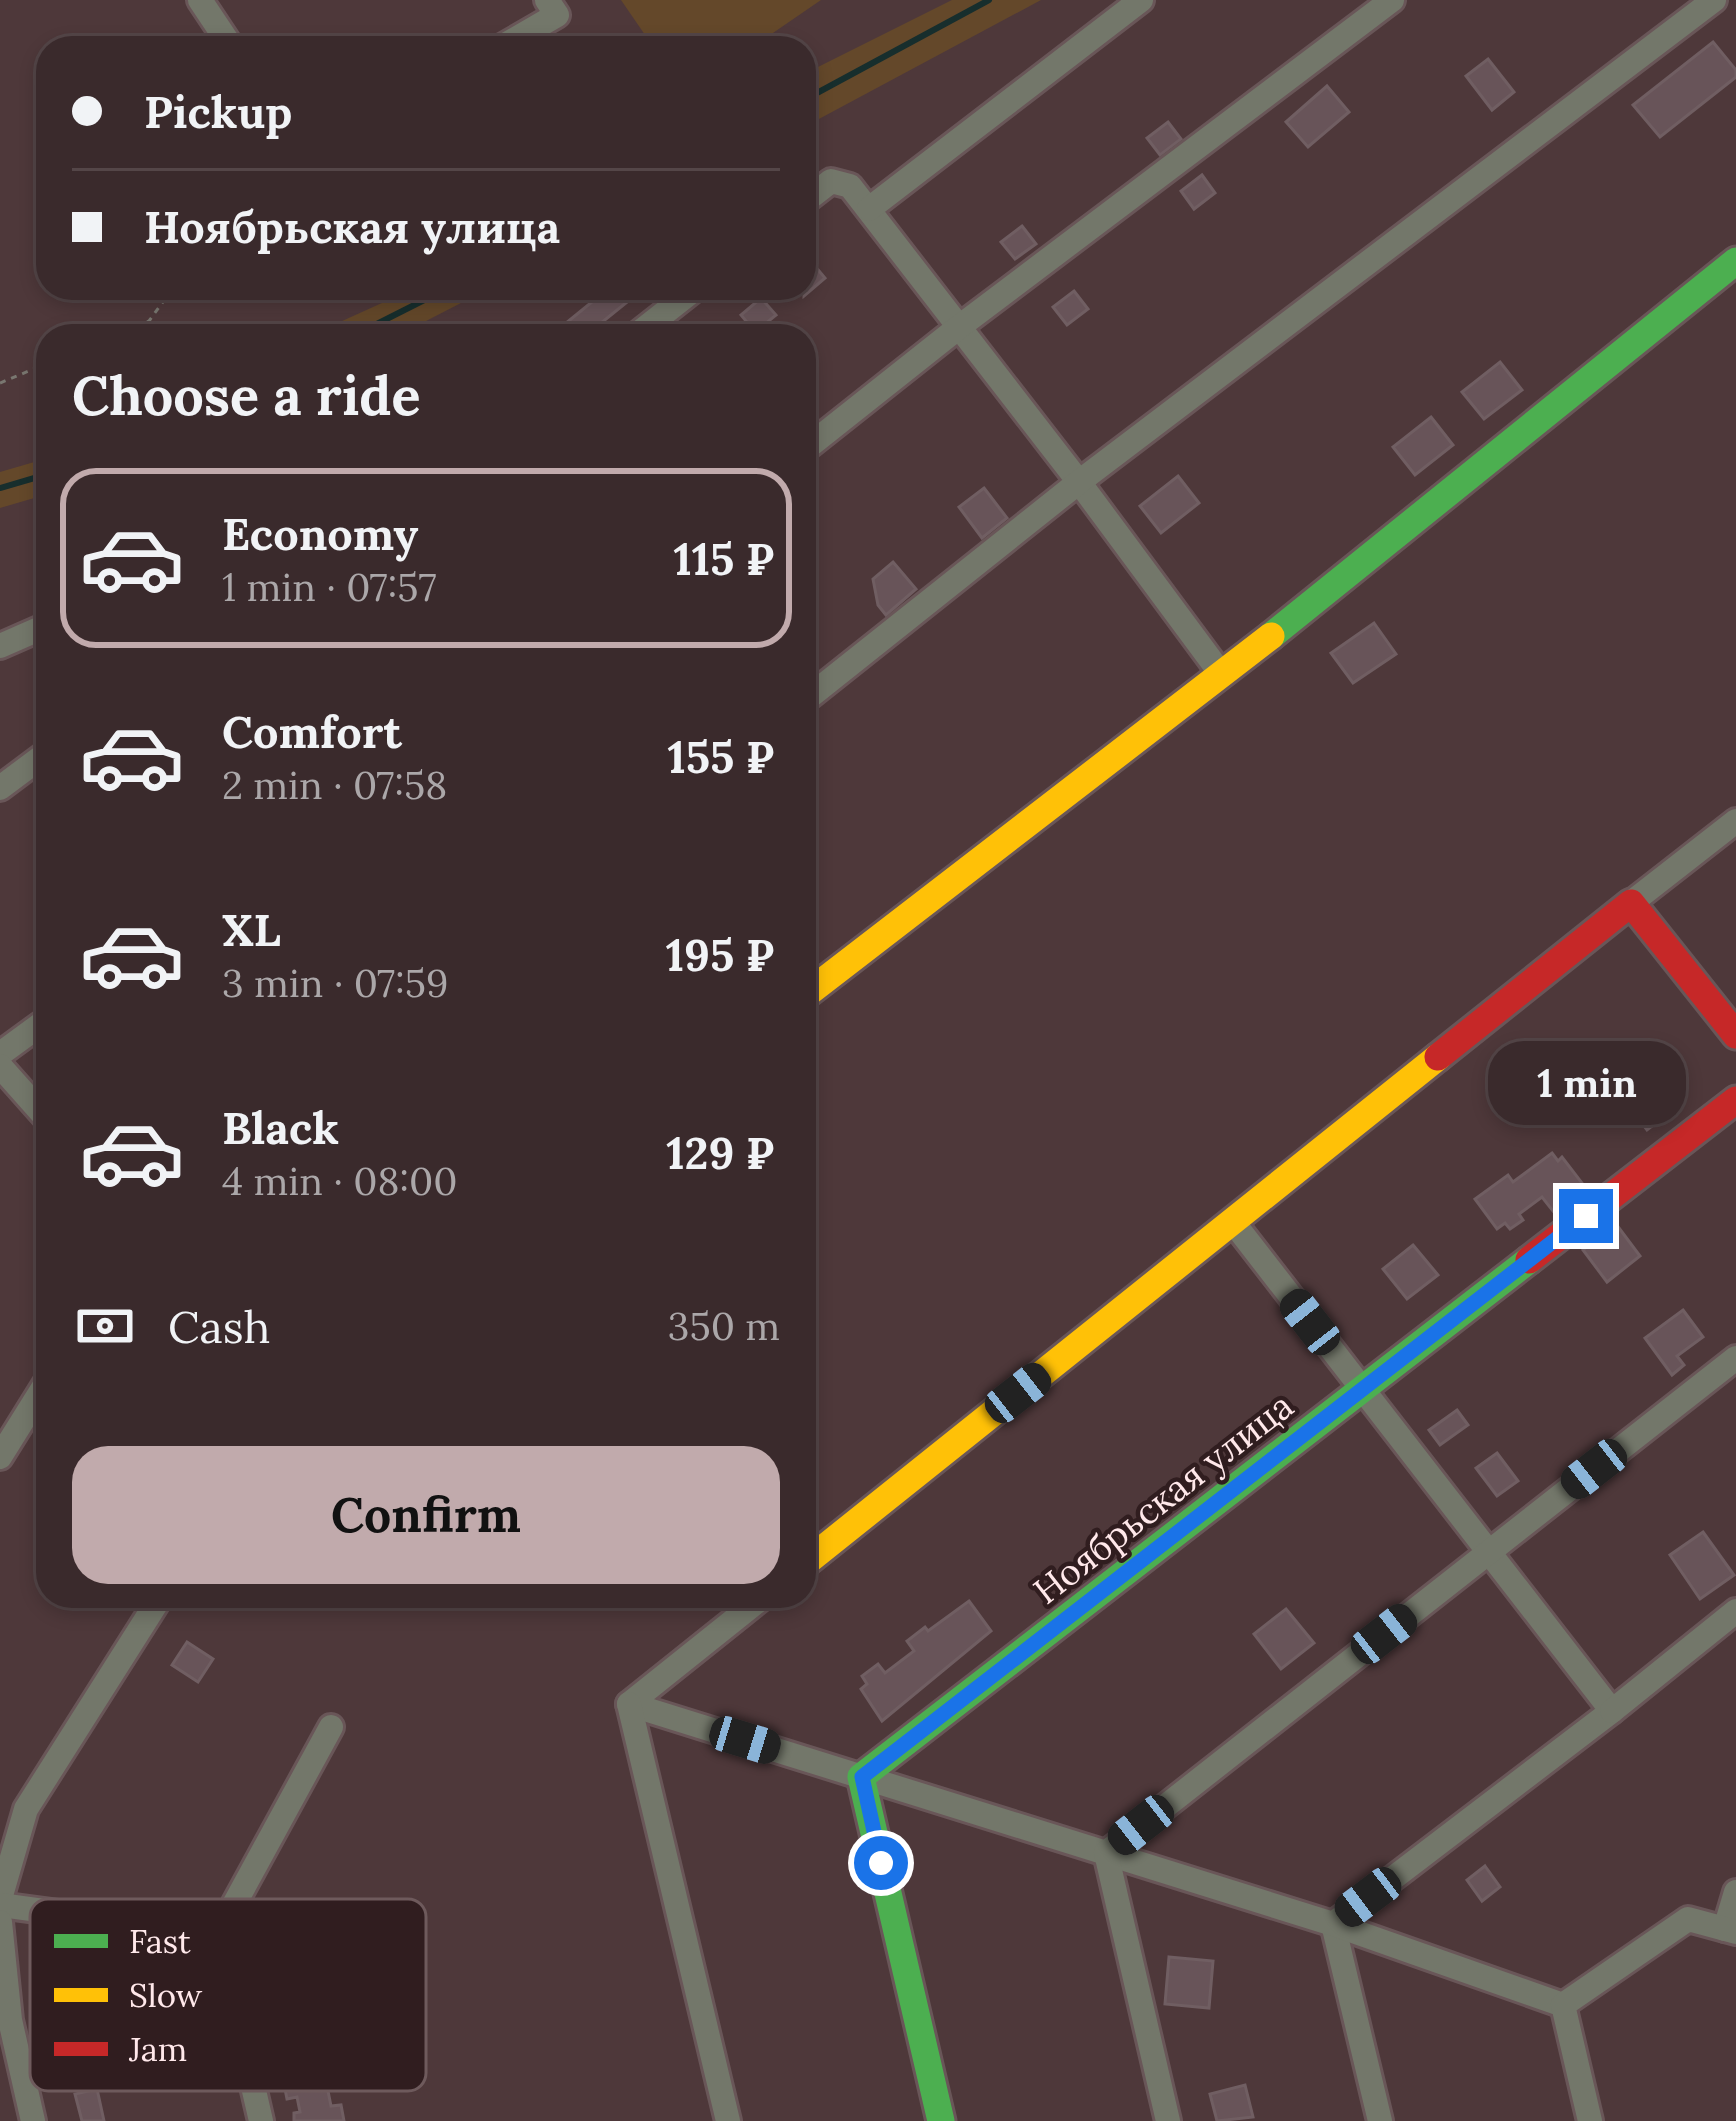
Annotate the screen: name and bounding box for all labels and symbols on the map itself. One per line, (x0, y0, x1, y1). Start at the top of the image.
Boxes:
callout: 1 min (1487, 1042, 1685, 1126)
route end (1559, 1189, 1613, 1243)
car (1274, 1283, 1346, 1361)
car (979, 1357, 1057, 1429)
street label: Ноябрьская улица (1024, 1382, 1302, 1614)
car (1555, 1433, 1633, 1505)
car (1345, 1598, 1423, 1670)
car (705, 1712, 785, 1768)
car (1102, 1789, 1180, 1861)
route start (854, 1836, 908, 1890)
car (1328, 1861, 1408, 1933)
legend (30, 1899, 426, 2091)
text: Fast (129, 1920, 191, 1962)
text: Slow (129, 1974, 203, 2016)
text: Jam (128, 2028, 187, 2070)

